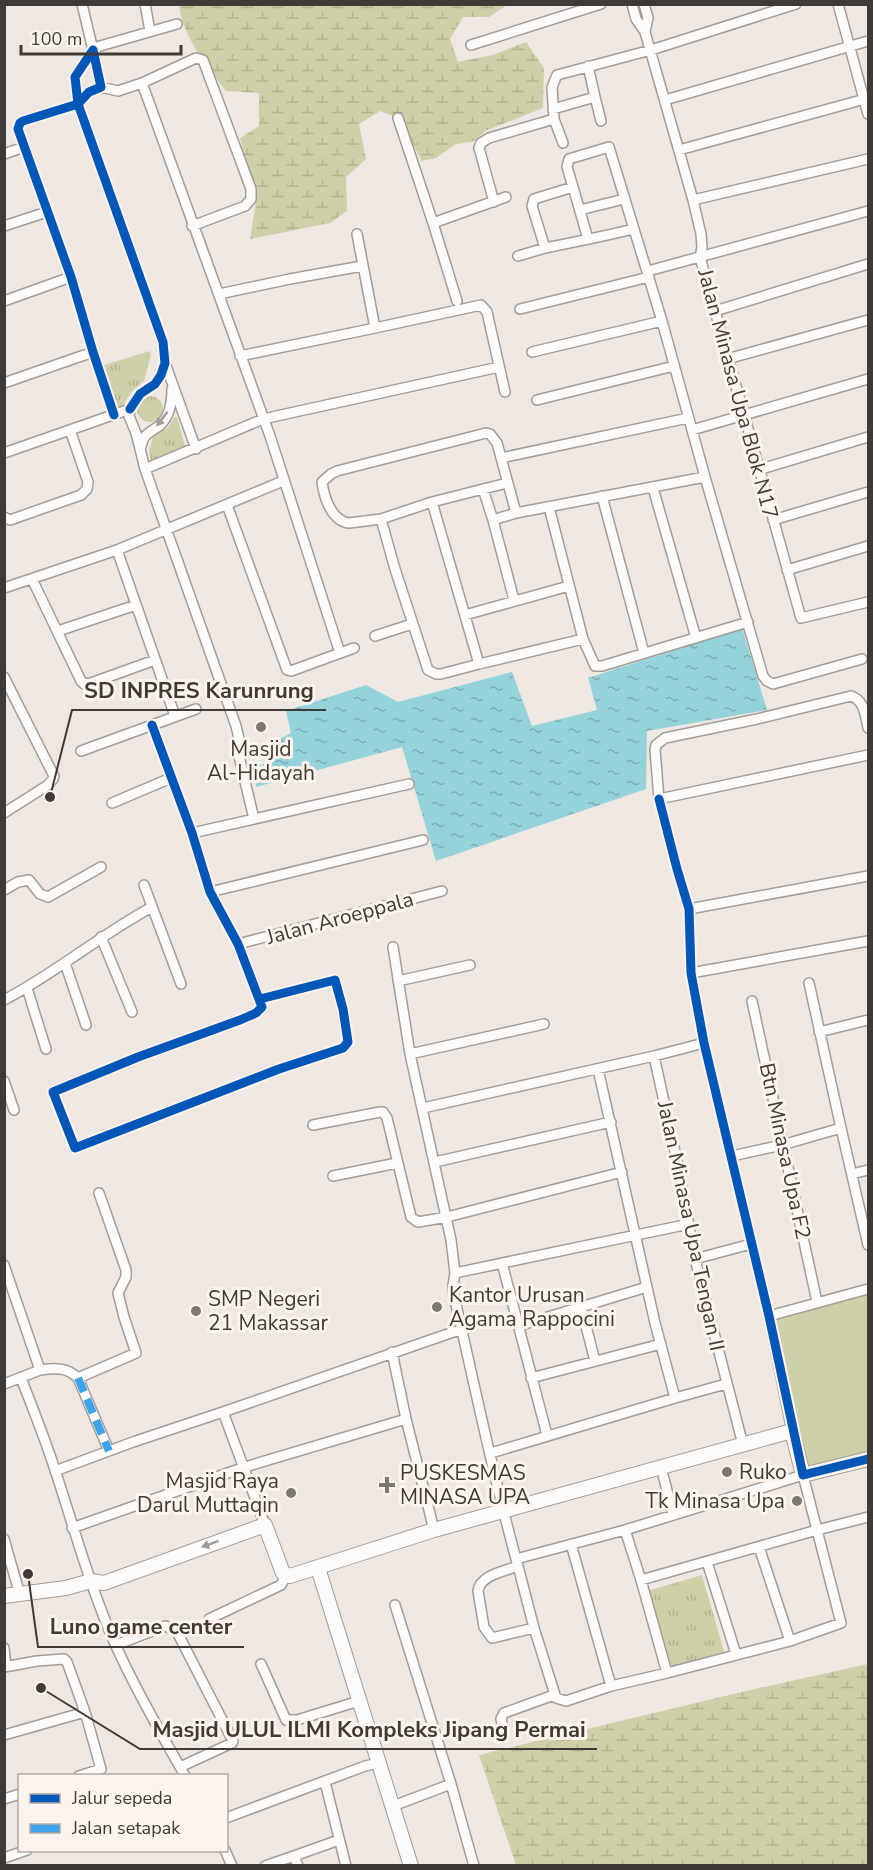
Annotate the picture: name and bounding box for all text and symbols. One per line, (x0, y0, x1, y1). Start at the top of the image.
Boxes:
scale bar (21, 18, 182, 56)
text: 100 m (30, 27, 82, 51)
street label: Jalan Minasa Upa Blok N17 (691, 265, 785, 522)
one-way arrow (157, 412, 169, 427)
callout: SD INPRES Karunrung (72, 670, 326, 710)
text: SD INPRES Karunrung (84, 676, 314, 706)
marker: Masjid Al-Hidayah (254, 720, 268, 734)
place label: Masjid Al-Hidayah (207, 735, 315, 787)
street label: Jalan Aroeppala (262, 885, 417, 951)
street label: Btn Minasa Upa F2 (753, 1060, 817, 1242)
street label: Jalan Minasa Upa Tengan II (651, 1097, 731, 1354)
place label: Kantor Urusan Agama Rappocini (449, 1281, 615, 1333)
place label: SMP Negeri 21 Makassar (208, 1285, 329, 1337)
marker: Kantor Urusan Agama Rappocini (430, 1300, 444, 1314)
marker: SMP Negeri 21 Makassar (189, 1304, 203, 1318)
place label: Ruko (739, 1458, 787, 1486)
place label: PUSKESMAS MINASA UPA (400, 1459, 530, 1511)
marker: Ruko (720, 1465, 734, 1479)
place label: Masjid Raya Darul Muttaqin (137, 1467, 279, 1519)
marker: PUSKESMAS MINASA UPA (378, 1476, 396, 1494)
marker: Masjid Raya Darul Muttaqin (284, 1486, 298, 1500)
place label: Tk Minasa Upa (645, 1487, 785, 1515)
marker: Tk Minasa Upa (790, 1494, 804, 1508)
one-way arrow (201, 1540, 219, 1550)
callout: Luno game center (38, 1607, 244, 1647)
text: Luno game center (50, 1612, 233, 1642)
callout: Masjid ULUL ILMI Kompleks Jipang Permai (140, 1709, 597, 1749)
text: Masjid ULUL ILMI Kompleks Jipang Permai (152, 1715, 586, 1745)
legend (18, 1774, 228, 1852)
text: Jalur sepeda (71, 1786, 172, 1810)
text: Jalan setapak (71, 1816, 181, 1840)

